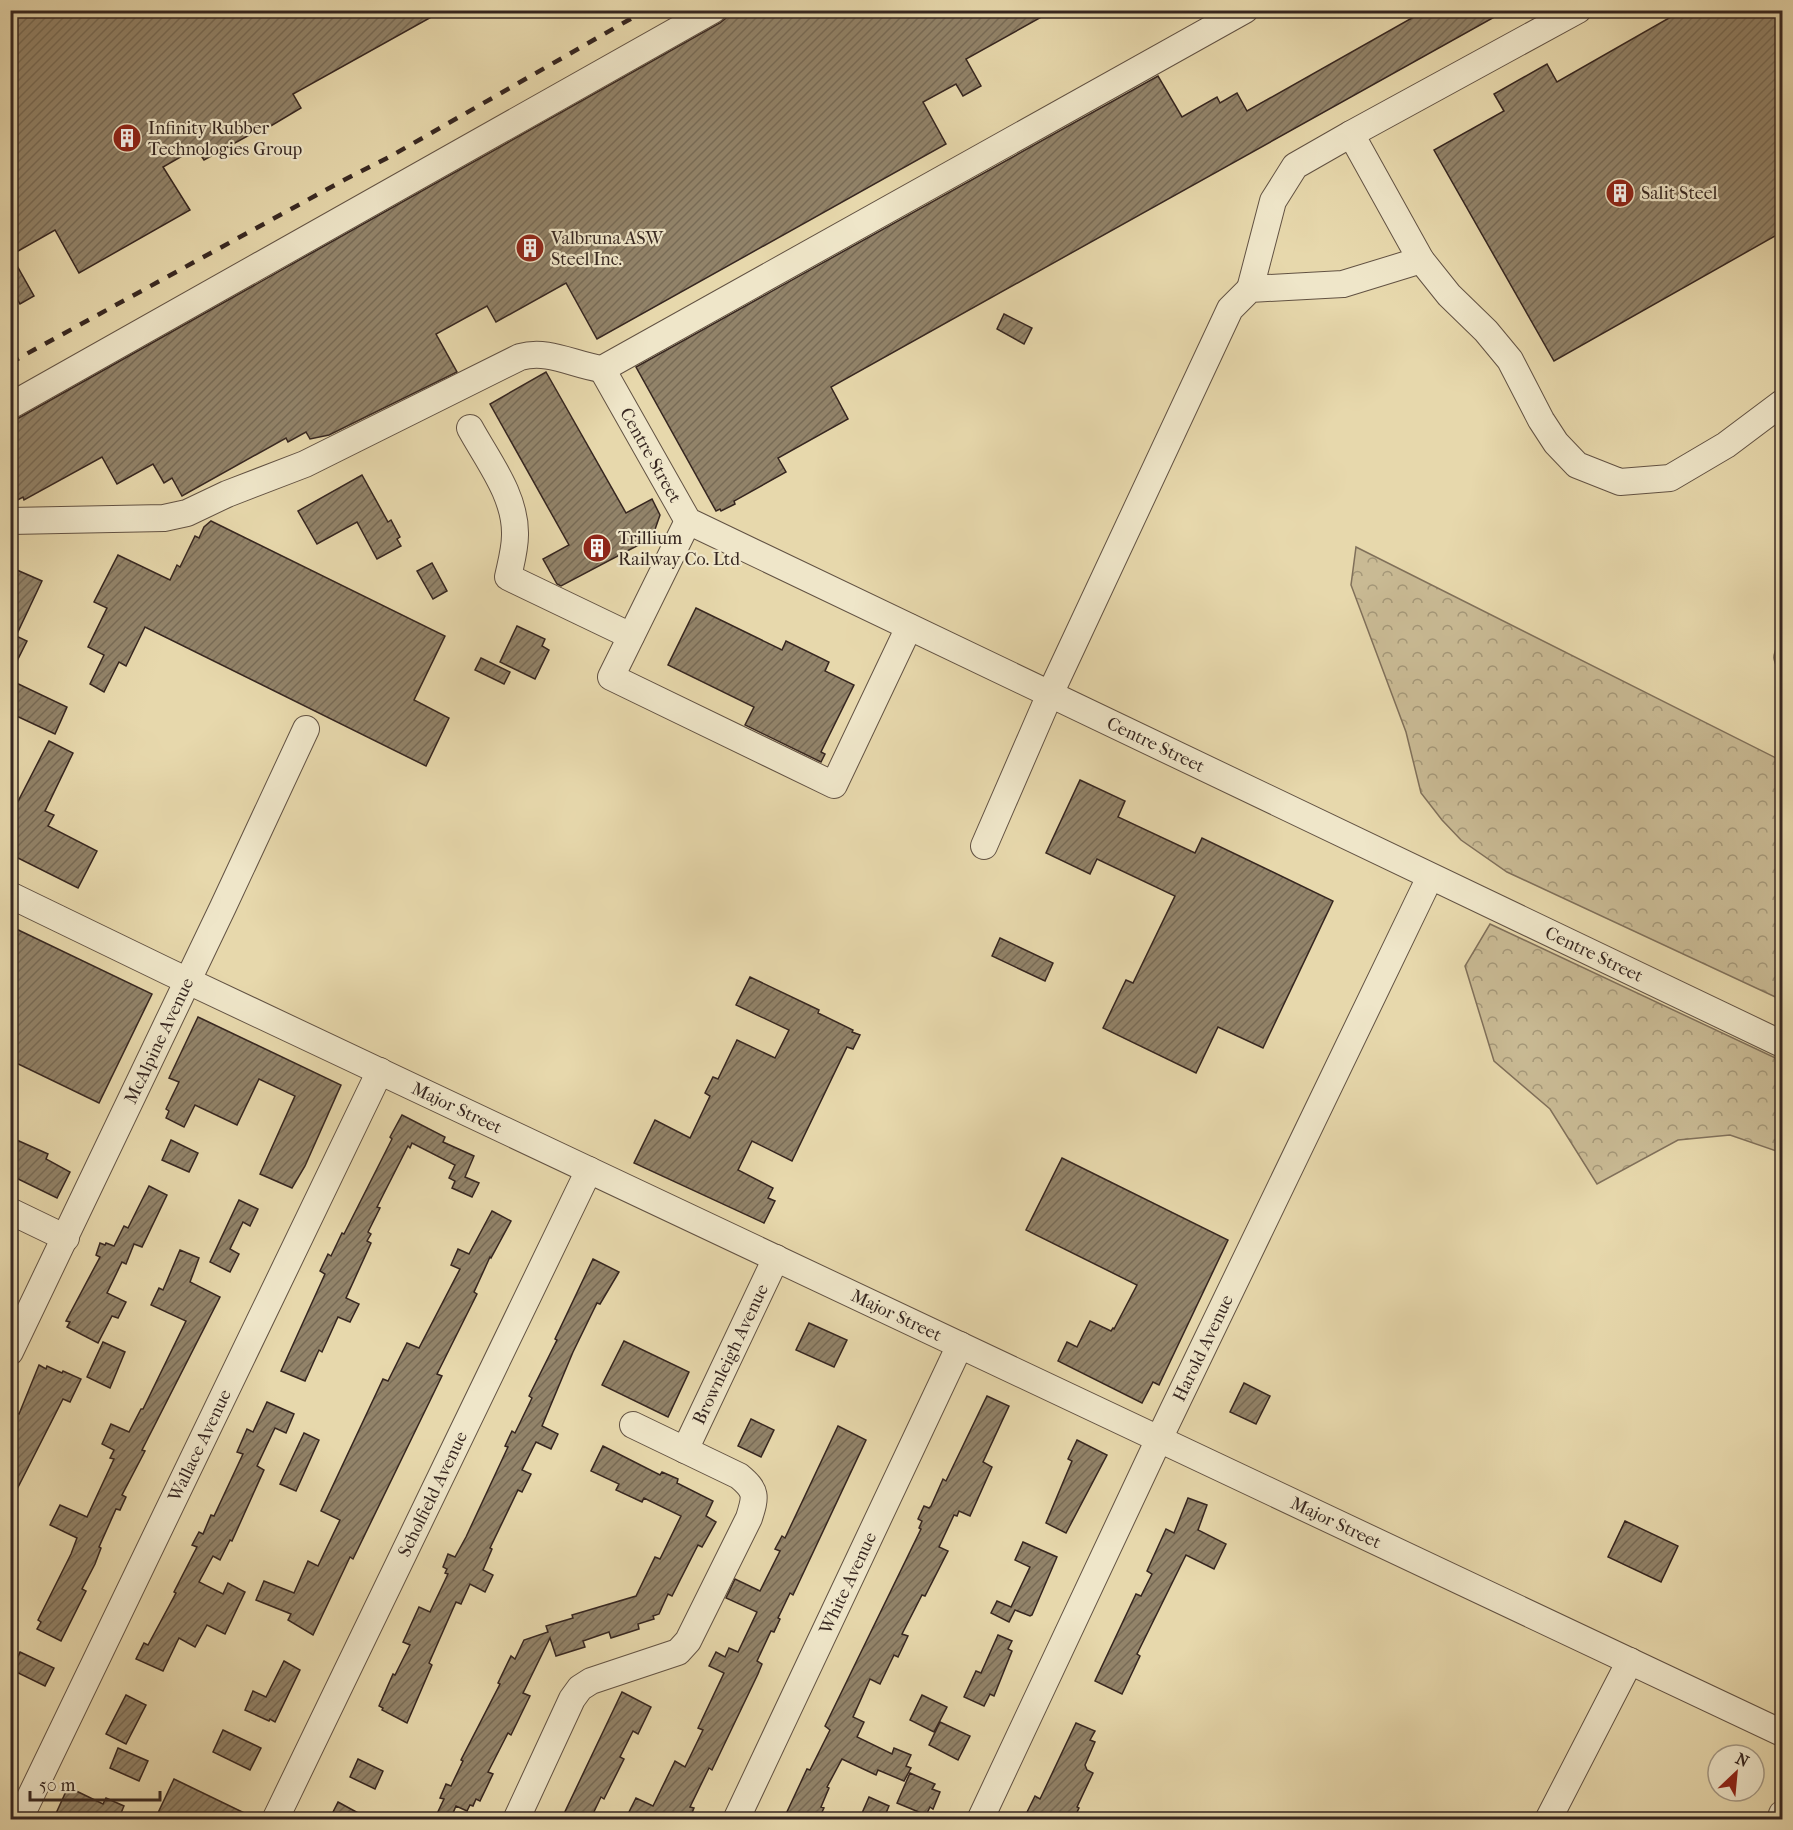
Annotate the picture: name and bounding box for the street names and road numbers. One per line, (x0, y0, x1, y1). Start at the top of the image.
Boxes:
street label: Centre Street (615, 404, 686, 507)
street label: Centre Street (1103, 713, 1208, 778)
street label: Centre Street (1542, 922, 1647, 987)
street label: McAlpine Avenue (120, 975, 199, 1107)
street label: Major Street (408, 1078, 506, 1139)
street label: Brownleigh Avenue (689, 1281, 773, 1428)
street label: Major Street (848, 1285, 945, 1346)
street label: Harold Avenue (1169, 1291, 1238, 1405)
street label: Wallace Avenue (164, 1386, 236, 1506)
street label: Scholfield Avenue (394, 1428, 472, 1560)
street label: Major Street (1287, 1493, 1385, 1554)
street label: White Avenue (815, 1529, 881, 1639)

